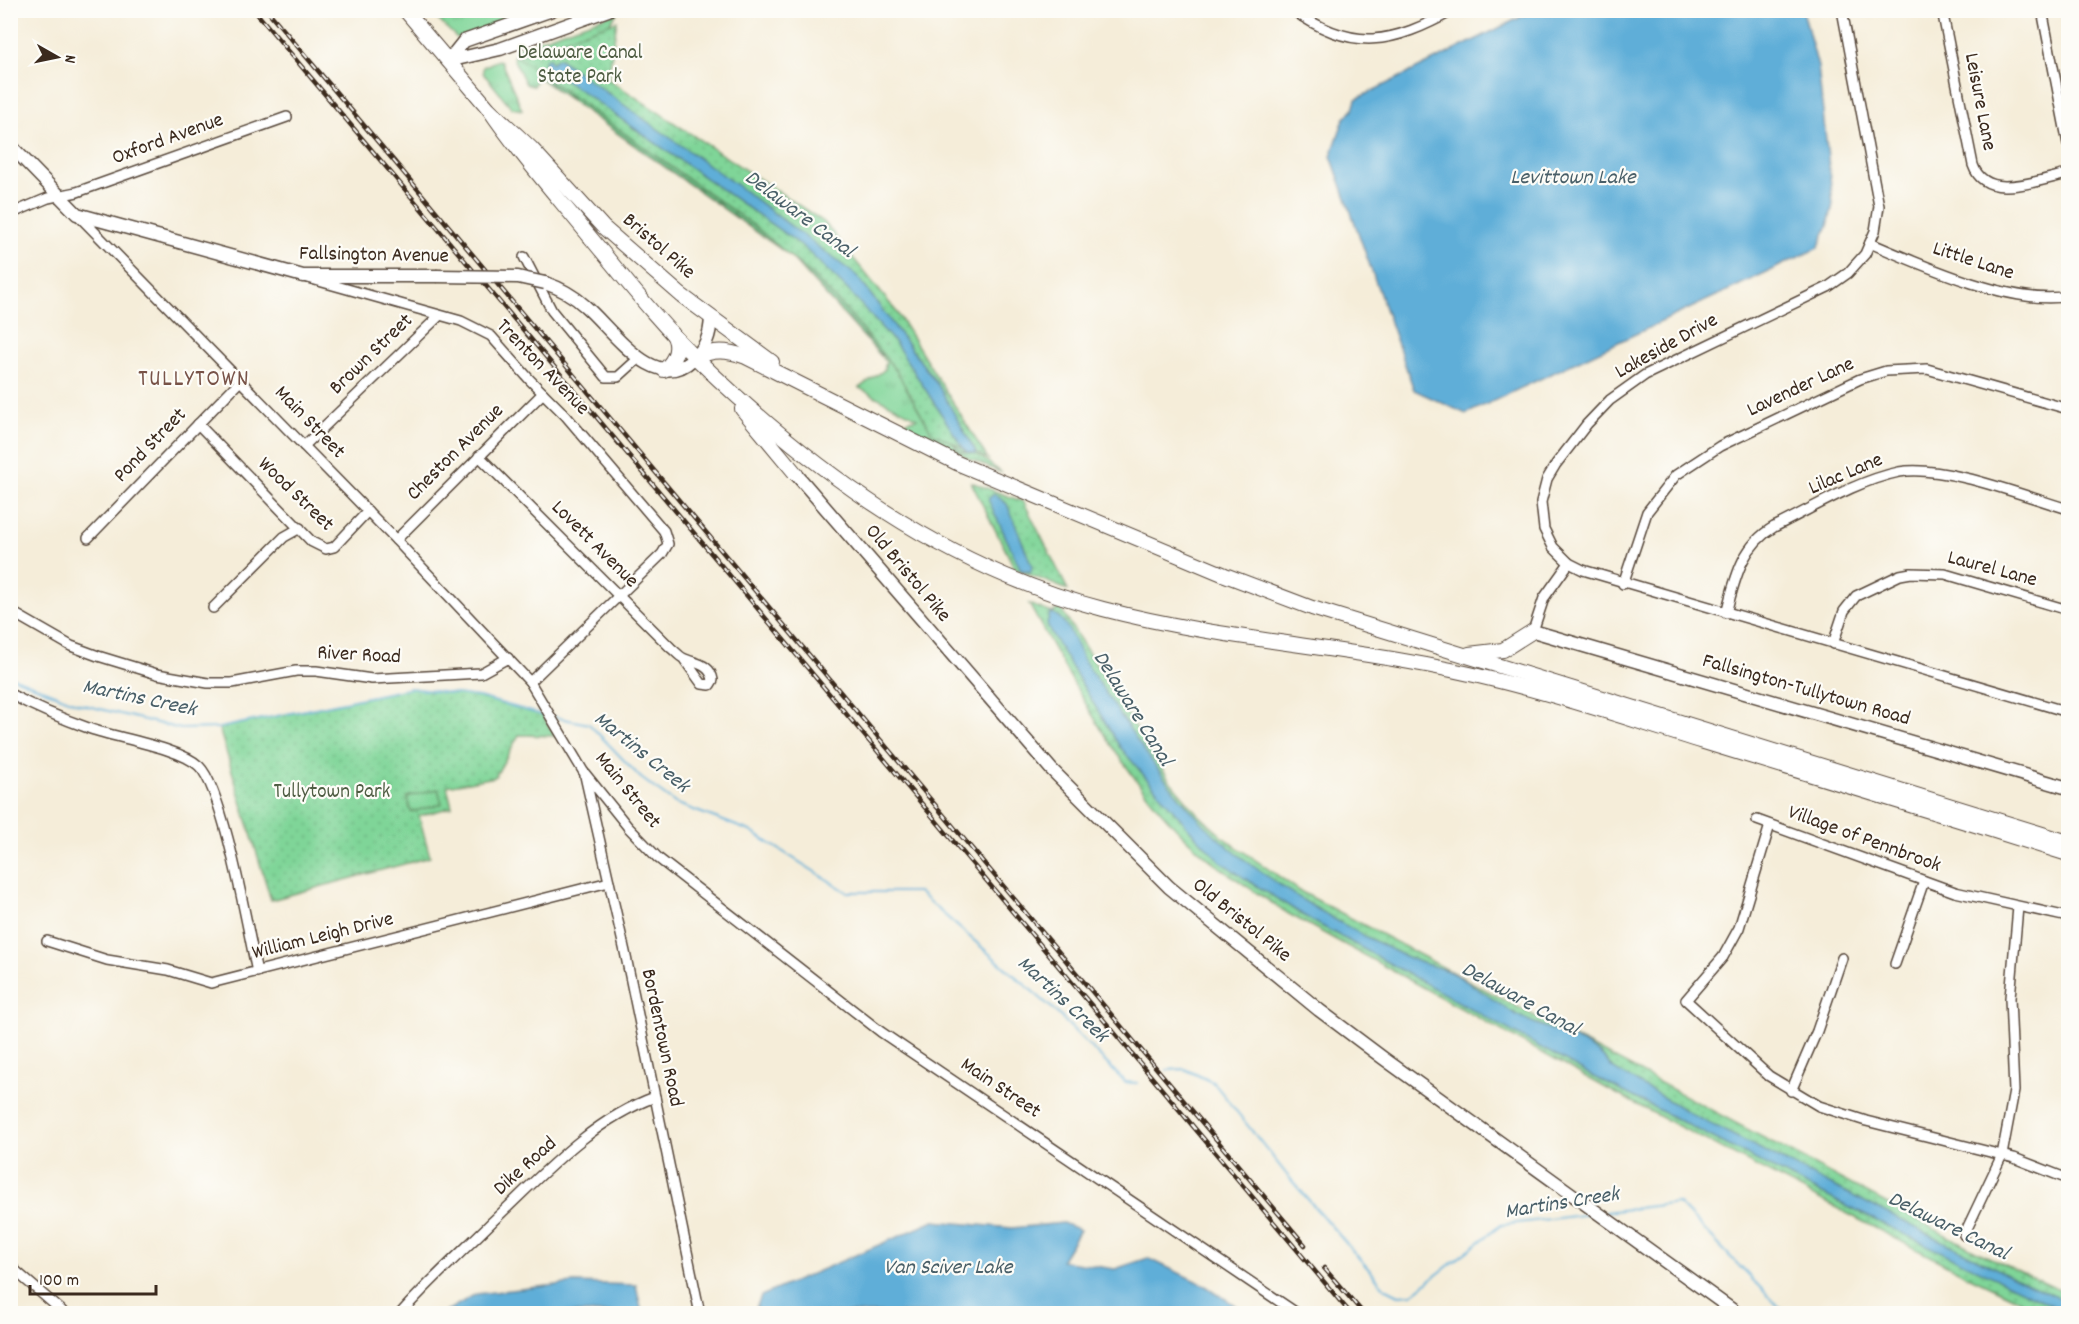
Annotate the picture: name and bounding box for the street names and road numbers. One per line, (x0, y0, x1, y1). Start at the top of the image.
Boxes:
street label: Leisure Lane (1955, 51, 2003, 153)
street label: Oxford Avenue (108, 106, 228, 174)
street label: Bristol Pike (615, 207, 701, 287)
street label: Little Lane (1928, 235, 2018, 289)
street label: Fallsington Avenue (299, 240, 449, 272)
street label: Lakeside Drive (1610, 306, 1724, 388)
street label: Brown Street (323, 307, 421, 403)
street label: Trenton Avenue (488, 313, 596, 423)
street label: Lavender Lane (1742, 350, 1860, 426)
street label: Main Street (266, 380, 352, 467)
street label: Cheston Avenue (400, 397, 512, 509)
street label: Pond Street (107, 401, 195, 490)
street label: Lilac Lane (1804, 446, 1888, 504)
street label: Wood Street (250, 451, 340, 539)
street label: Lovett Avenue (543, 494, 645, 596)
street label: Old Bristol Pike (857, 518, 957, 630)
street label: Laurel Lane (1944, 544, 2040, 596)
street label: River Road (316, 639, 402, 673)
street label: Fallsington-Tullytown Road (1698, 647, 1914, 735)
street label: Main Street (587, 746, 668, 836)
street label: Village of Pennbrook (1783, 798, 1945, 882)
street label: Old Bristol Pike (1185, 871, 1297, 971)
street label: William Leigh Drive (249, 905, 397, 969)
street label: Bordentown Road (632, 966, 690, 1110)
street label: Main Street (954, 1051, 1047, 1127)
street label: Dike Road (487, 1130, 565, 1204)

